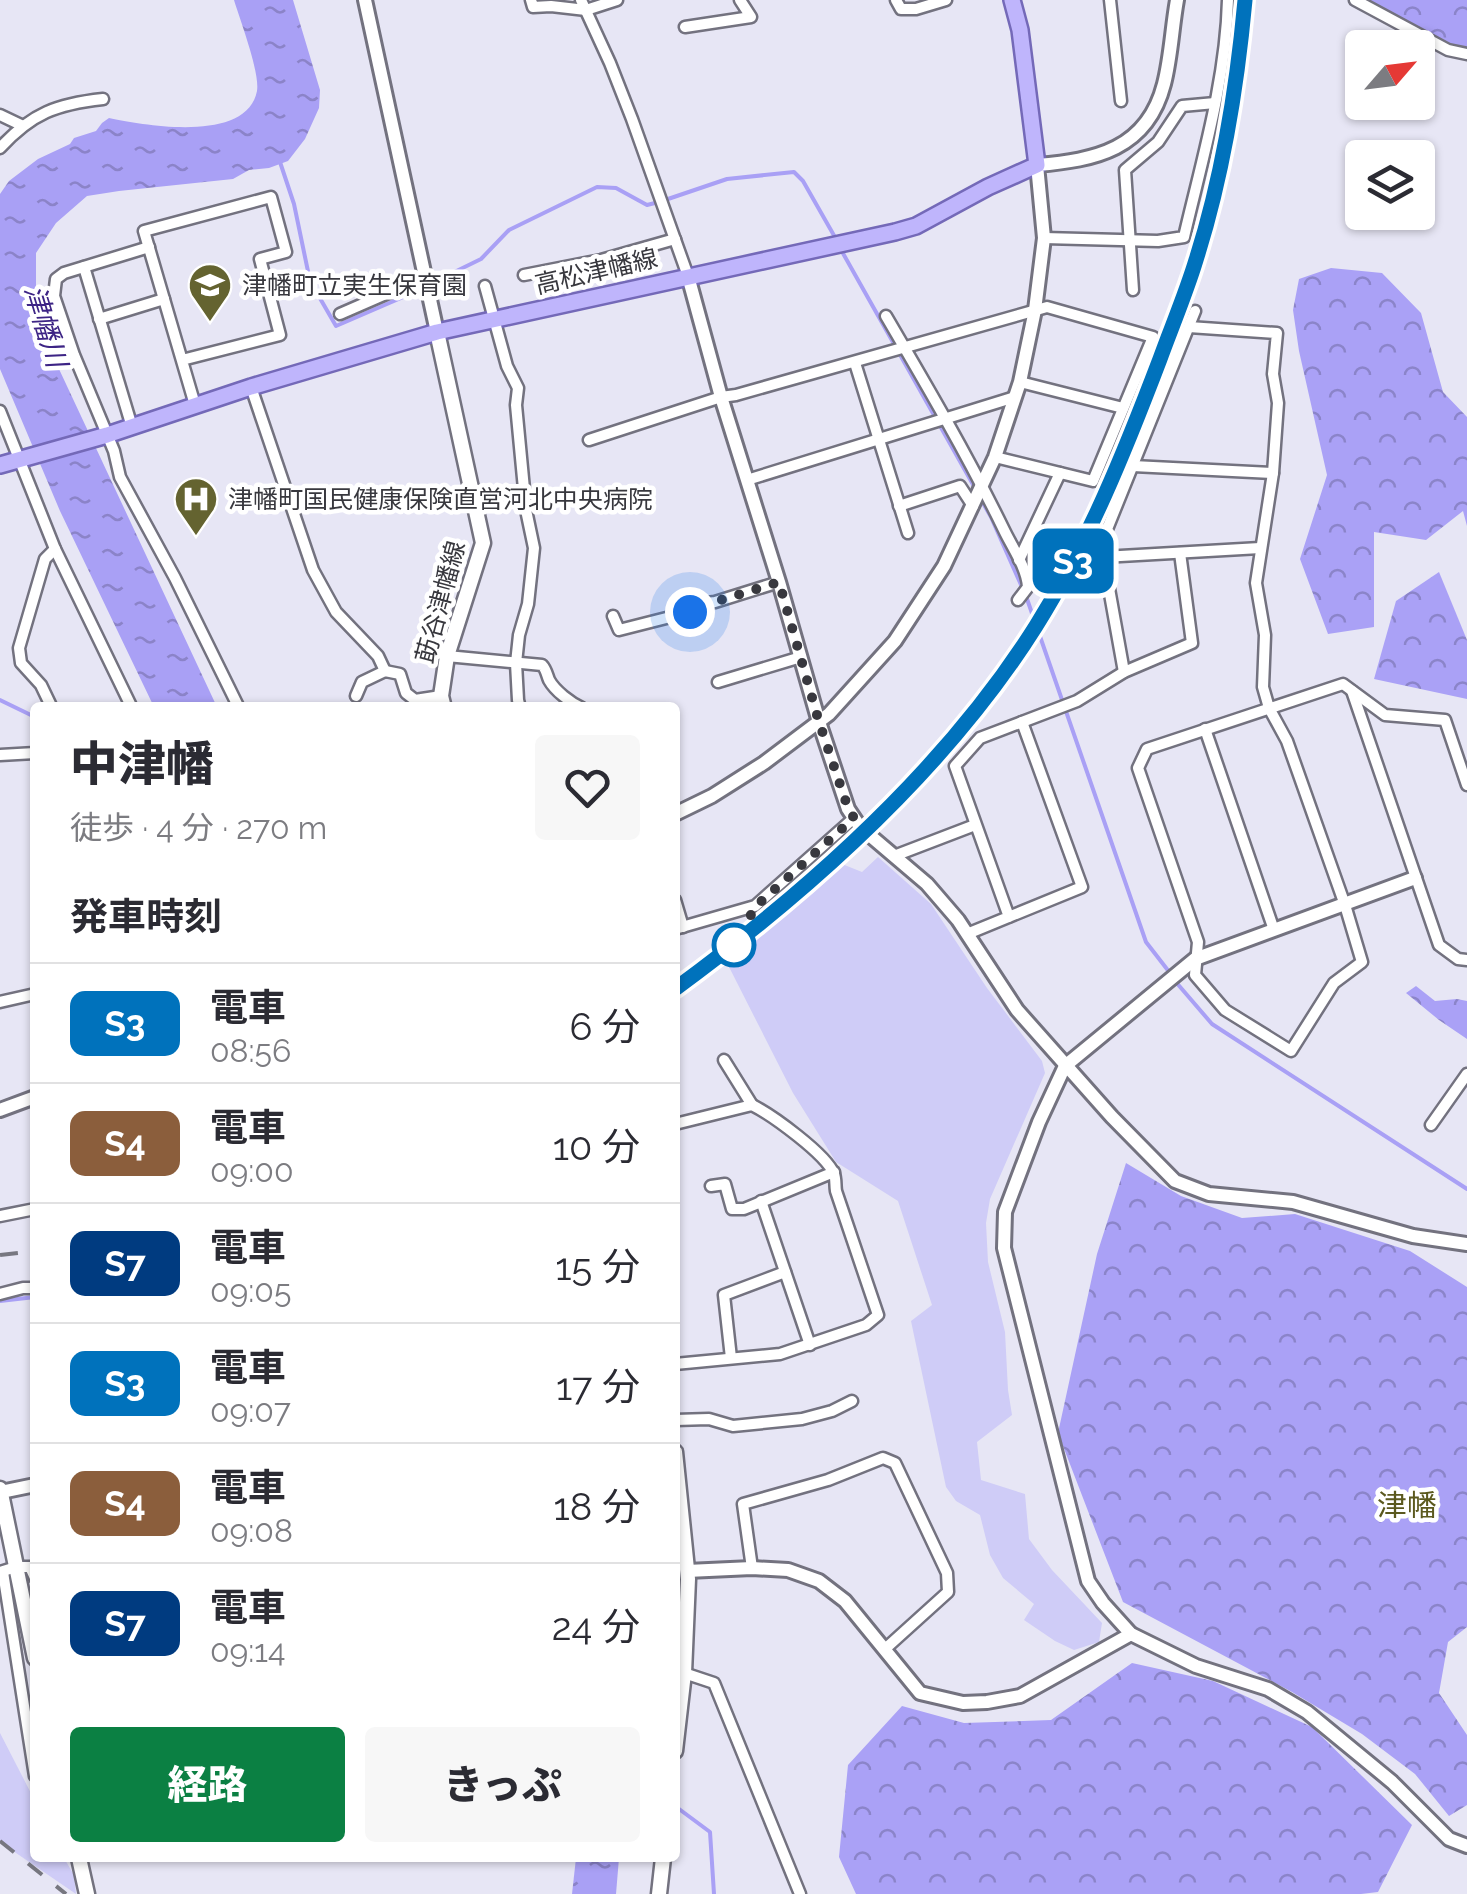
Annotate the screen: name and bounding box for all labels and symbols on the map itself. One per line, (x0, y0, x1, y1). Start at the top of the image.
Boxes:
north arrow (1345, 30, 1435, 120)
street label: 高松津幡線 (532, 242, 660, 300)
school or university icon: 津幡町立実生保育園 (187, 262, 233, 323)
place label: 津幡町立実生保育園 (242, 270, 467, 300)
water label: 津幡川 (17, 281, 74, 374)
hospital icon: 津幡町国民健康保険直営河北中央病院 (173, 476, 219, 537)
place label: 津幡町国民健康保険直営河北中央病院 (228, 484, 653, 514)
line badge: S3 (1028, 528, 1118, 594)
street label: 莇谷津幡線 (409, 538, 471, 666)
your location (665, 587, 715, 637)
unlabelled marker (713, 924, 755, 966)
district label: 津幡 (1377, 1488, 1437, 1523)

